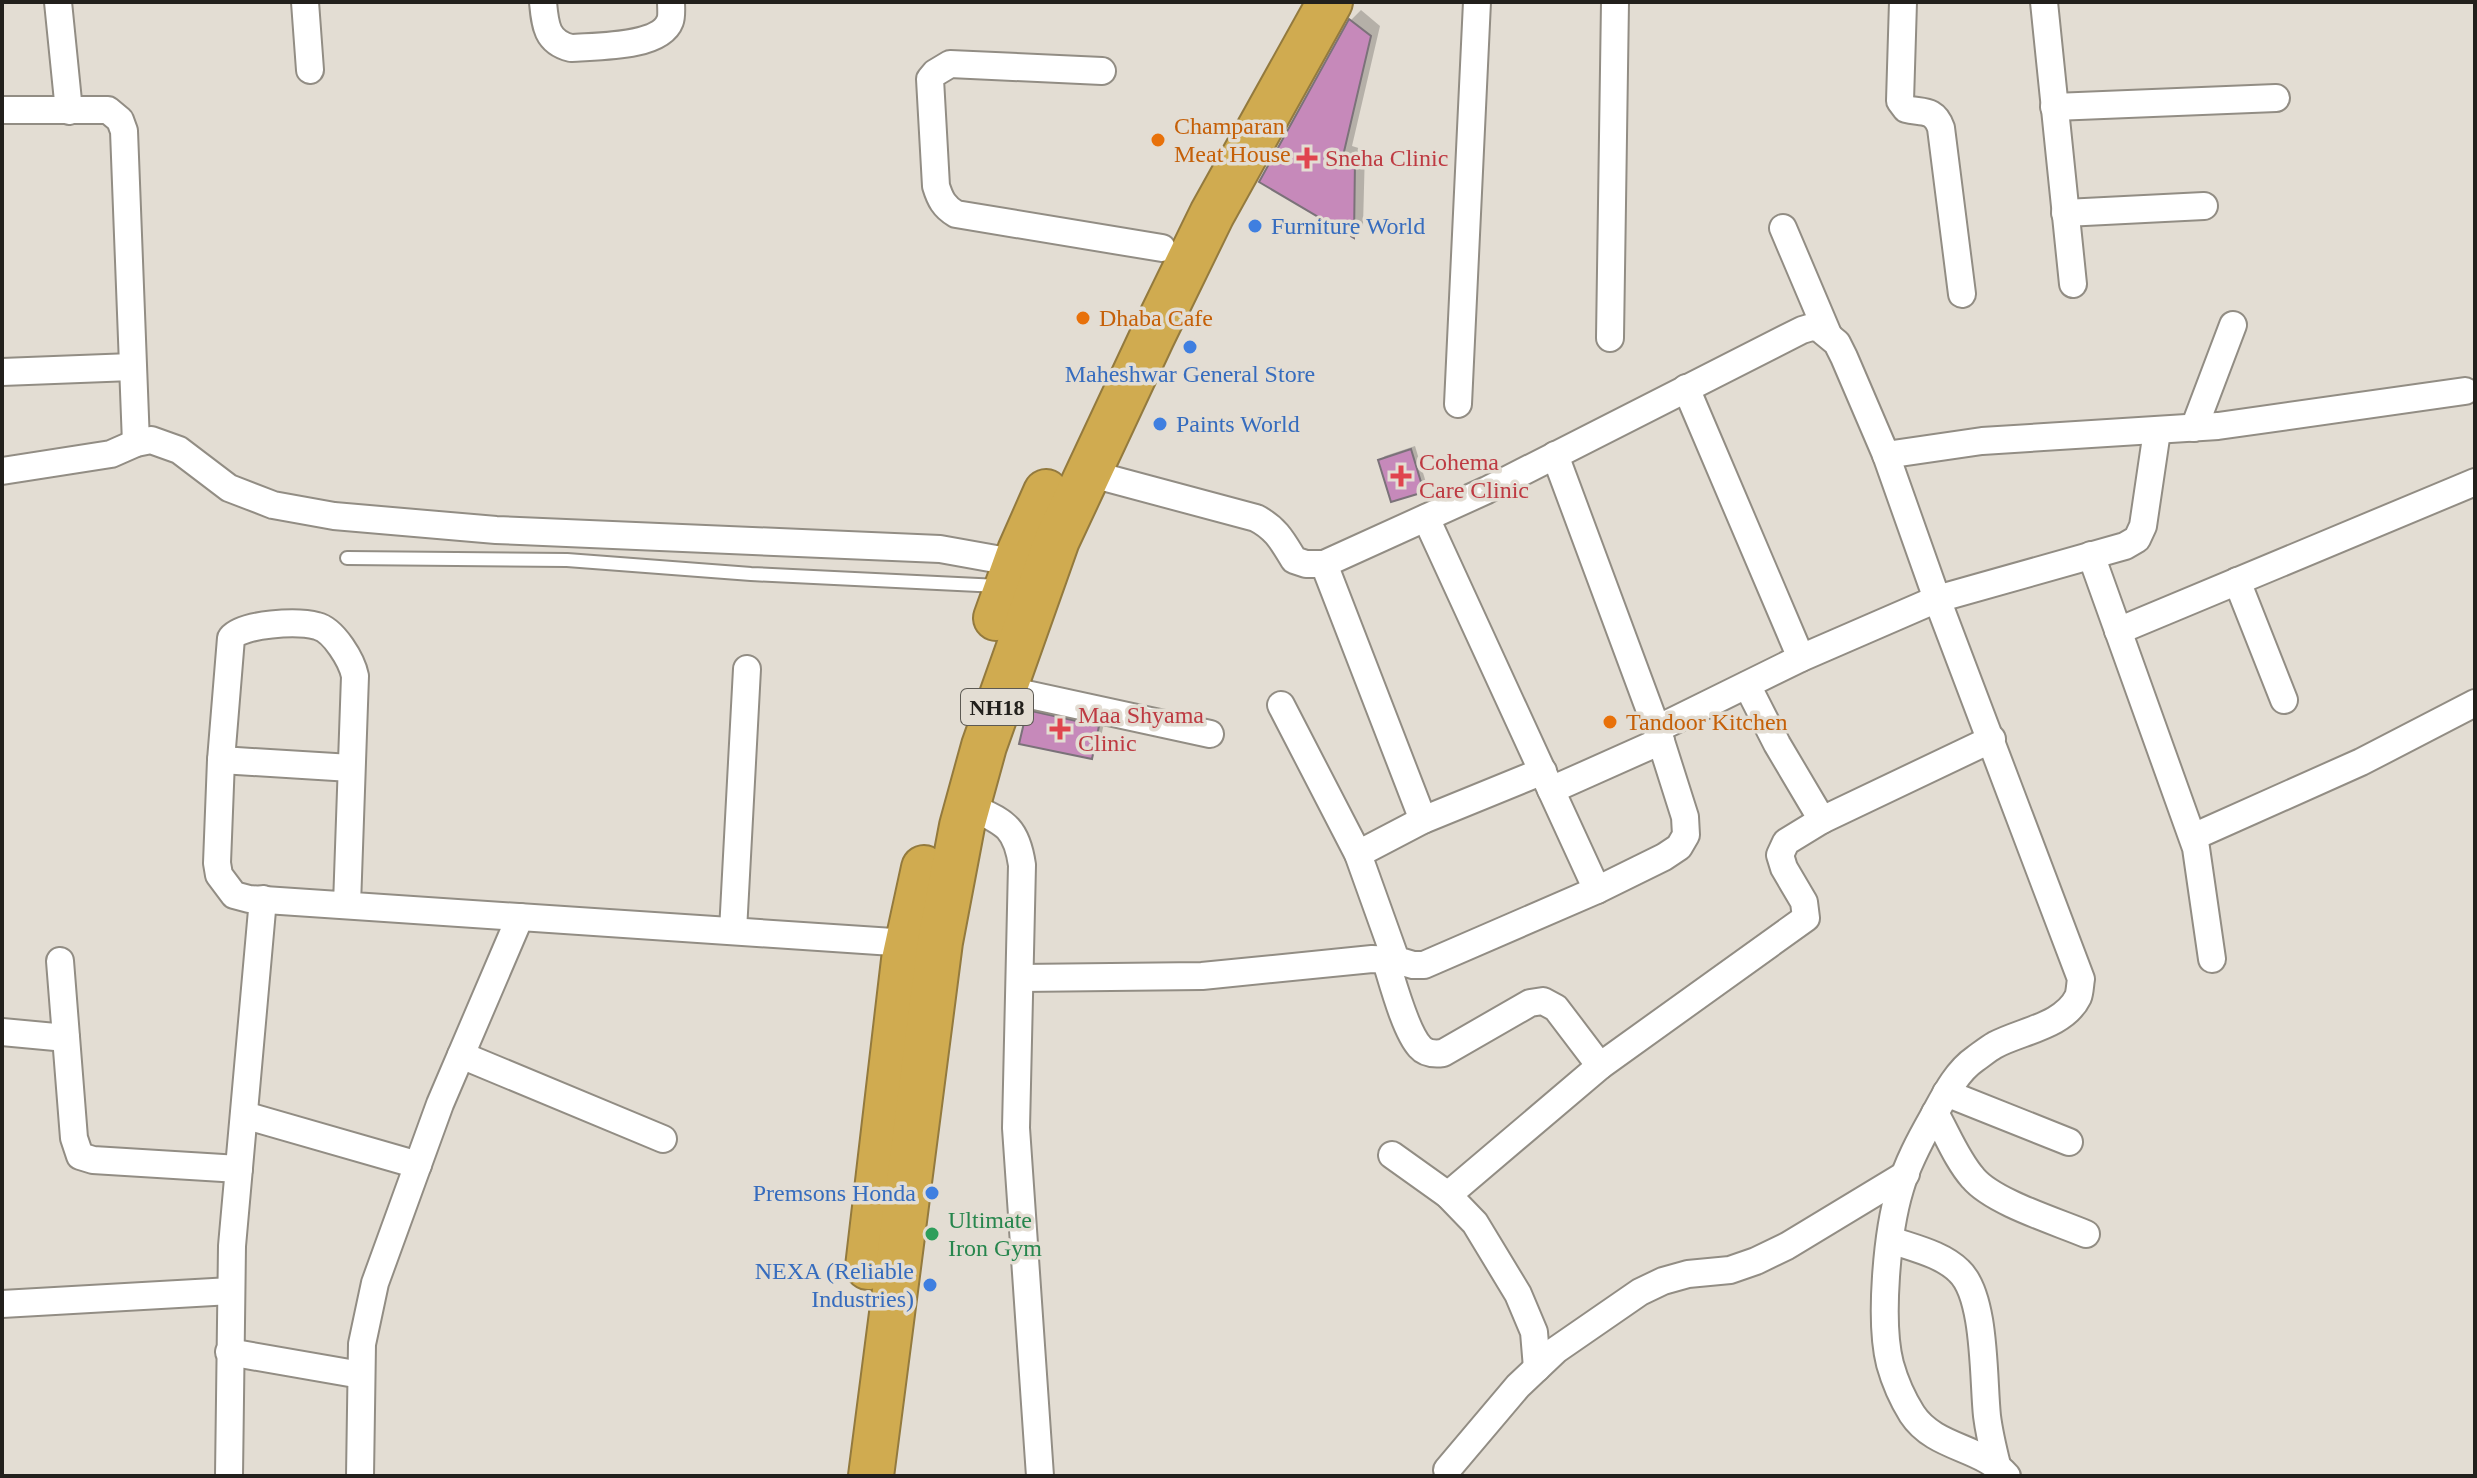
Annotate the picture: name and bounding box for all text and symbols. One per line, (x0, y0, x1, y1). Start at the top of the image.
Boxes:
place label: Champaran Meat House (1174, 113, 1291, 167)
marker: Champaran Meat House (1149, 131, 1167, 149)
place label: Sneha Clinic (1325, 145, 1448, 171)
marker: Sneha Clinic (1296, 147, 1318, 169)
place label: Furniture World (1271, 213, 1425, 239)
marker: Furniture World (1246, 217, 1264, 235)
place label: Dhaba Cafe (1099, 305, 1213, 331)
marker: Dhaba Cafe (1074, 309, 1092, 327)
marker: Maheshwar General Store (1181, 338, 1199, 356)
place label: Maheshwar General Store (1065, 361, 1315, 387)
place label: Paints World (1176, 411, 1300, 437)
marker: Paints World (1151, 415, 1169, 433)
place label: Cohema Care Clinic (1419, 449, 1529, 503)
marker: Cohema Care Clinic (1390, 465, 1412, 487)
road number: NH18 (961, 689, 1033, 725)
place label: Maa Shyama Clinic (1078, 702, 1204, 756)
place label: Tandoor Kitchen (1626, 709, 1788, 735)
marker: Tandoor Kitchen (1601, 713, 1619, 731)
marker: Maa Shyama Clinic (1049, 718, 1071, 740)
place label: Premsons Honda (753, 1180, 916, 1206)
marker: Premsons Honda (923, 1184, 941, 1202)
place label: Ultimate Iron Gym (948, 1207, 1042, 1261)
marker: Ultimate Iron Gym (923, 1225, 941, 1243)
place label: NEXA (Reliable Industries) (755, 1258, 914, 1312)
marker: NEXA (Reliable Industries) (921, 1276, 939, 1294)

